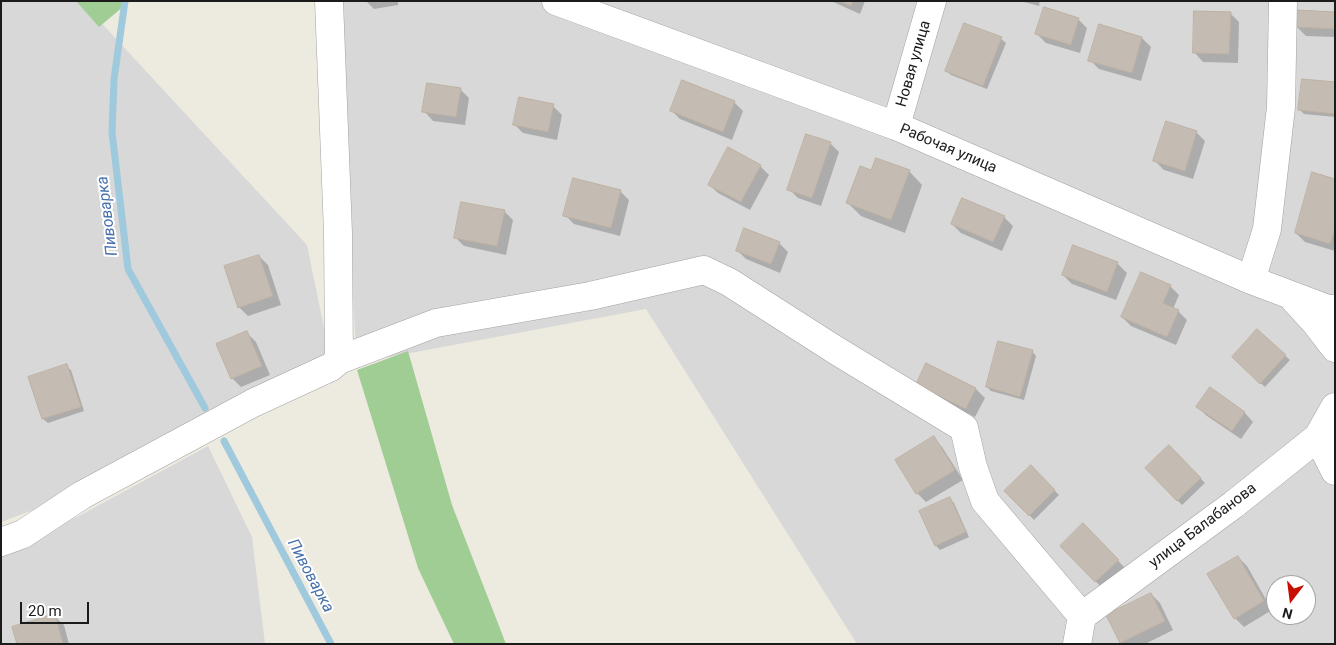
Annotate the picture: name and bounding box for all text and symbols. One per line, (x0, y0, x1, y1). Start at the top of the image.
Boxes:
street label: Новая улица (893, 19, 935, 109)
street label: Рабочая улица (897, 120, 999, 178)
water label: Пивоварка (94, 175, 122, 257)
street label: улица Балабанова (1146, 480, 1260, 572)
water label: Пивоварка (283, 536, 337, 616)
north arrow (1266, 575, 1316, 625)
scale bar (22, 592, 91, 624)
text: 20 m (28, 602, 62, 620)
text: N (1281, 605, 1294, 623)

